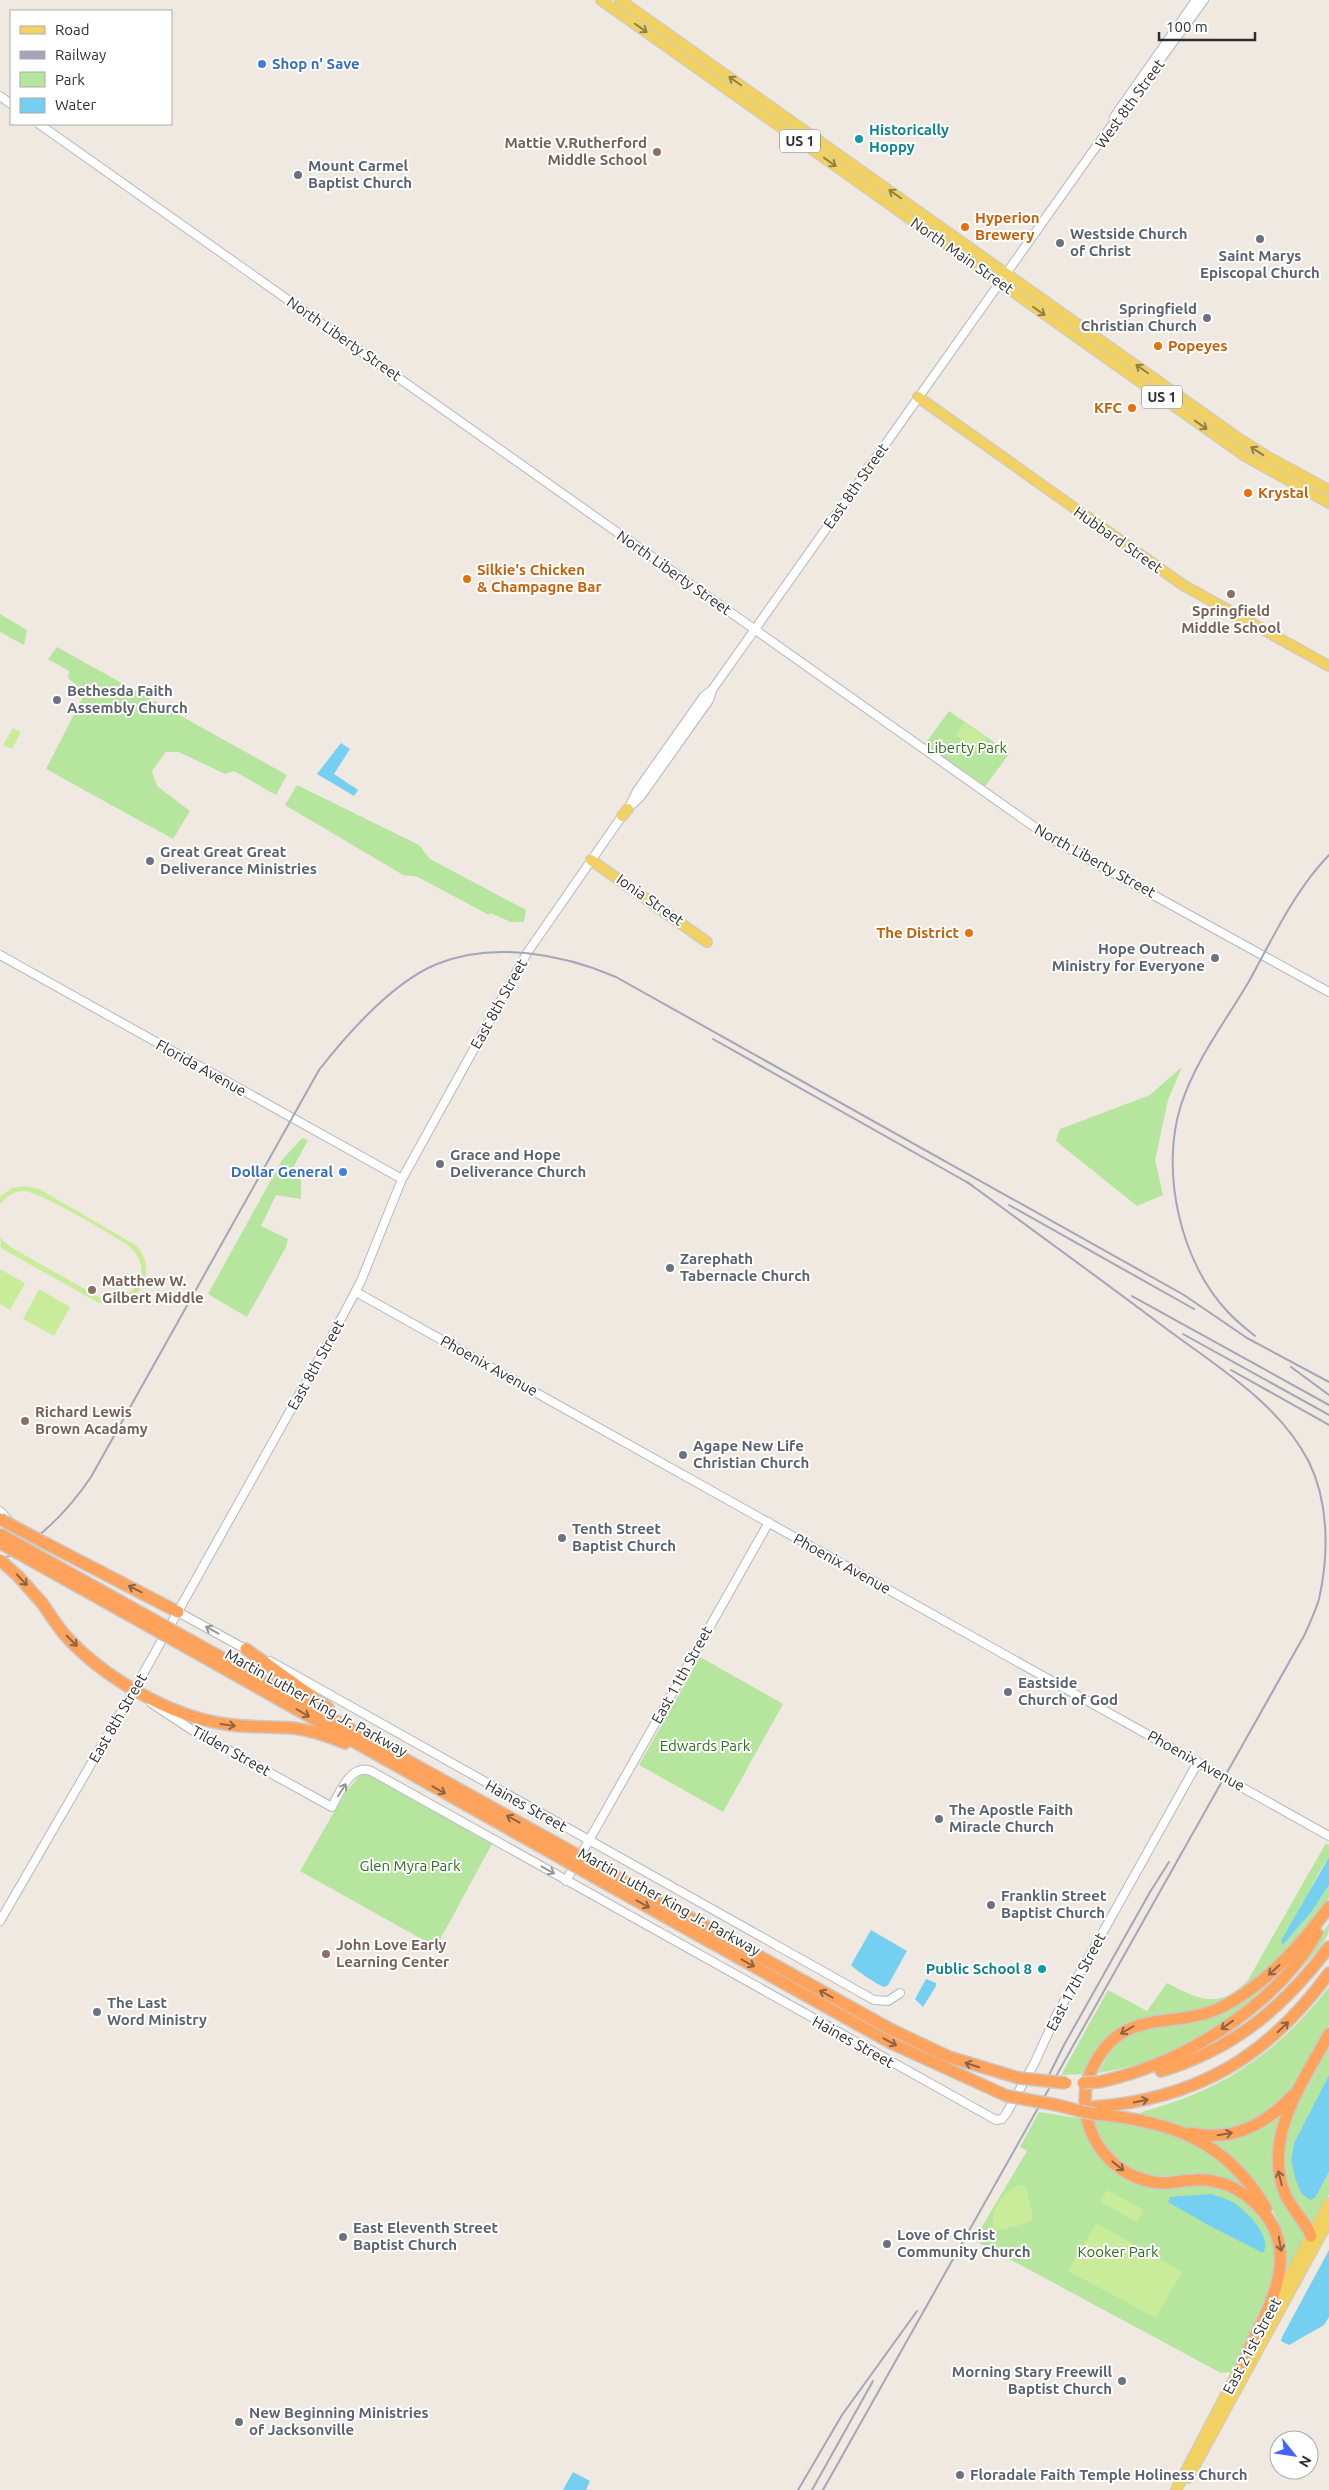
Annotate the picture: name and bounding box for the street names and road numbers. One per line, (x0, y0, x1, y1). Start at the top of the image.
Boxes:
street label: West 8th Street (1092, 56, 1168, 152)
road number: US 1 (780, 130, 820, 152)
street label: North Main Street (908, 214, 1017, 297)
street label: North Liberty Street (284, 293, 405, 384)
road number: US 1 (1142, 386, 1182, 408)
street label: East 8th Street (820, 440, 891, 532)
street label: Hubbard Street (1071, 503, 1166, 576)
street label: North Liberty Street (614, 527, 735, 618)
street label: North Liberty Street (1032, 820, 1159, 901)
street label: Ionia Street (614, 870, 687, 929)
street label: East 8th Street (467, 956, 530, 1052)
street label: Florida Avenue (153, 1036, 249, 1099)
street label: East 8th Street (284, 1317, 347, 1413)
street label: Phoenix Avenue (438, 1332, 541, 1399)
street label: Phoenix Avenue (791, 1530, 894, 1597)
street label: East 11th Street (648, 1623, 715, 1726)
street label: Martin Luther King Jr. Parkway (222, 1645, 410, 1760)
street label: East 8th Street (85, 1670, 150, 1765)
street label: Tilden Street (189, 1722, 274, 1779)
street label: Phoenix Avenue (1145, 1727, 1248, 1794)
street label: Haines Street (483, 1776, 570, 1835)
street label: Martin Luther King Jr. Parkway (575, 1844, 763, 1959)
street label: East 17th Street (1043, 1930, 1109, 2034)
street label: Haines Street (810, 2012, 897, 2071)
street label: East 21st Street (1219, 2295, 1284, 2397)

